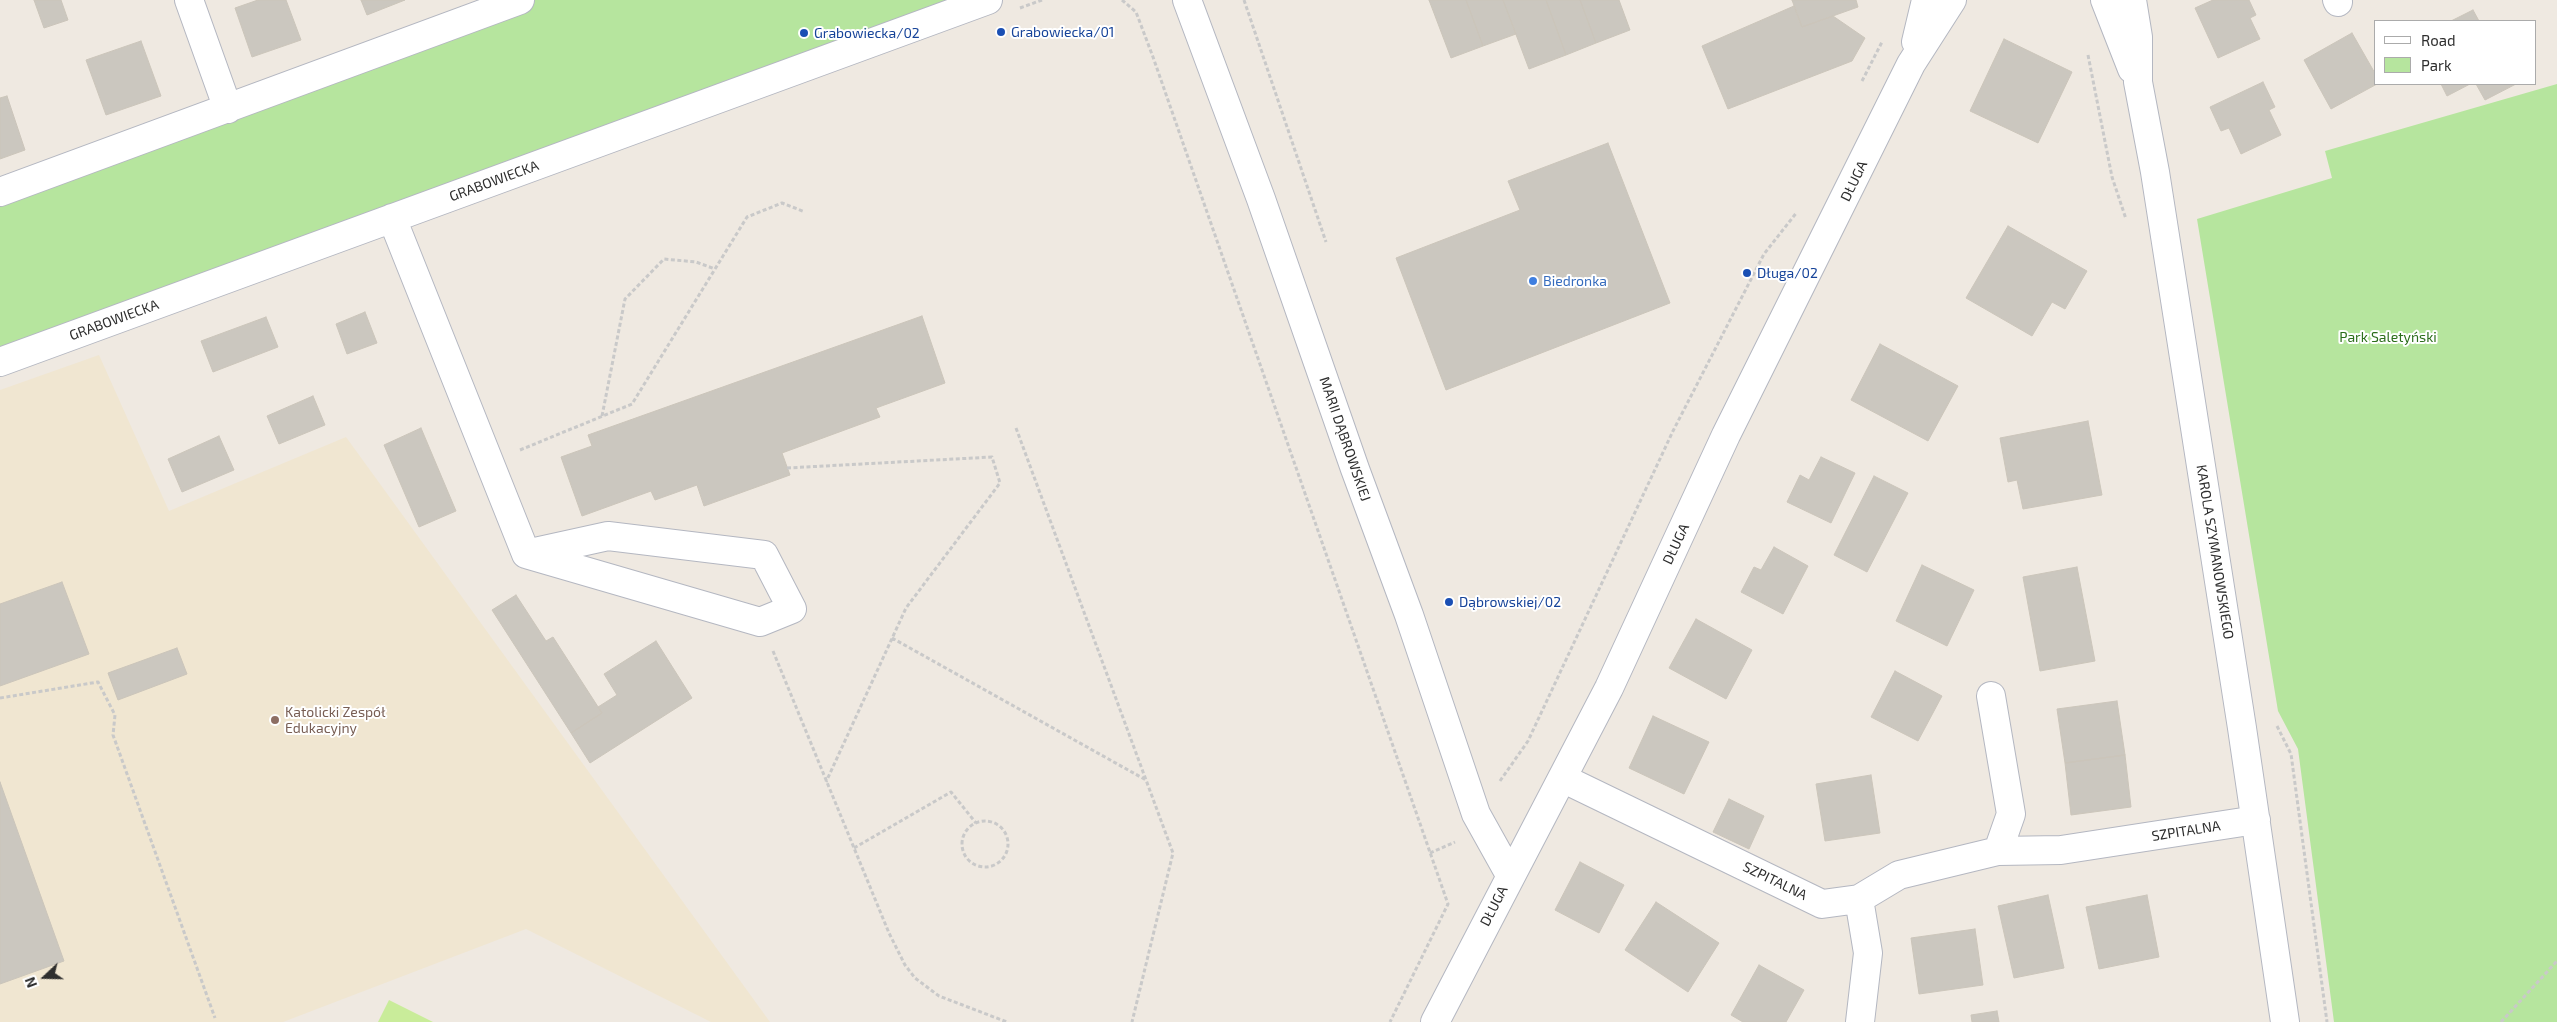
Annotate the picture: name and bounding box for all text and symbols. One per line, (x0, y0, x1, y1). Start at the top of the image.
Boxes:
legend (2374, 20, 2537, 85)
place label: Grabowiecka/01 (1011, 24, 1114, 40)
place label: Grabowiecka/02 (814, 25, 920, 41)
marker: Grabowiecka/01 (995, 26, 1007, 38)
marker: Grabowiecka/02 (798, 27, 810, 39)
text: Road (2421, 31, 2456, 49)
text: Park (2421, 56, 2452, 74)
street label: GRABOWIECKA (447, 157, 541, 205)
street label: DŁUGA (1837, 158, 1871, 204)
place label: Długa/02 (1757, 265, 1818, 281)
marker: Długa/02 (1741, 267, 1753, 279)
place label: Biedronka (1543, 273, 1607, 289)
marker: Biedronka (1527, 275, 1539, 287)
street label: GRABOWIECKA (67, 296, 161, 344)
park label: Park Saletyński (2339, 329, 2437, 345)
street label: MARII DĄBROWSKIEJ (1316, 375, 1374, 503)
street label: KAROLA SZYMANOWSKIEGO (2193, 463, 2237, 641)
street label: DŁUGA (1659, 521, 1693, 567)
place label: Dąbrowskiej/02 (1459, 594, 1561, 610)
marker: Dąbrowskiej/02 (1443, 596, 1455, 608)
place label: Katolicki Zespół Edukacyjny (285, 704, 386, 736)
marker: Katolicki Zespół Edukacyjny (269, 714, 281, 726)
street label: SZPITALNA (2150, 817, 2222, 845)
street label: SZPITALNA (1740, 858, 1810, 904)
street label: DŁUGA (1477, 883, 1511, 929)
north arrow (20, 952, 70, 1002)
text: N (21, 975, 40, 990)

